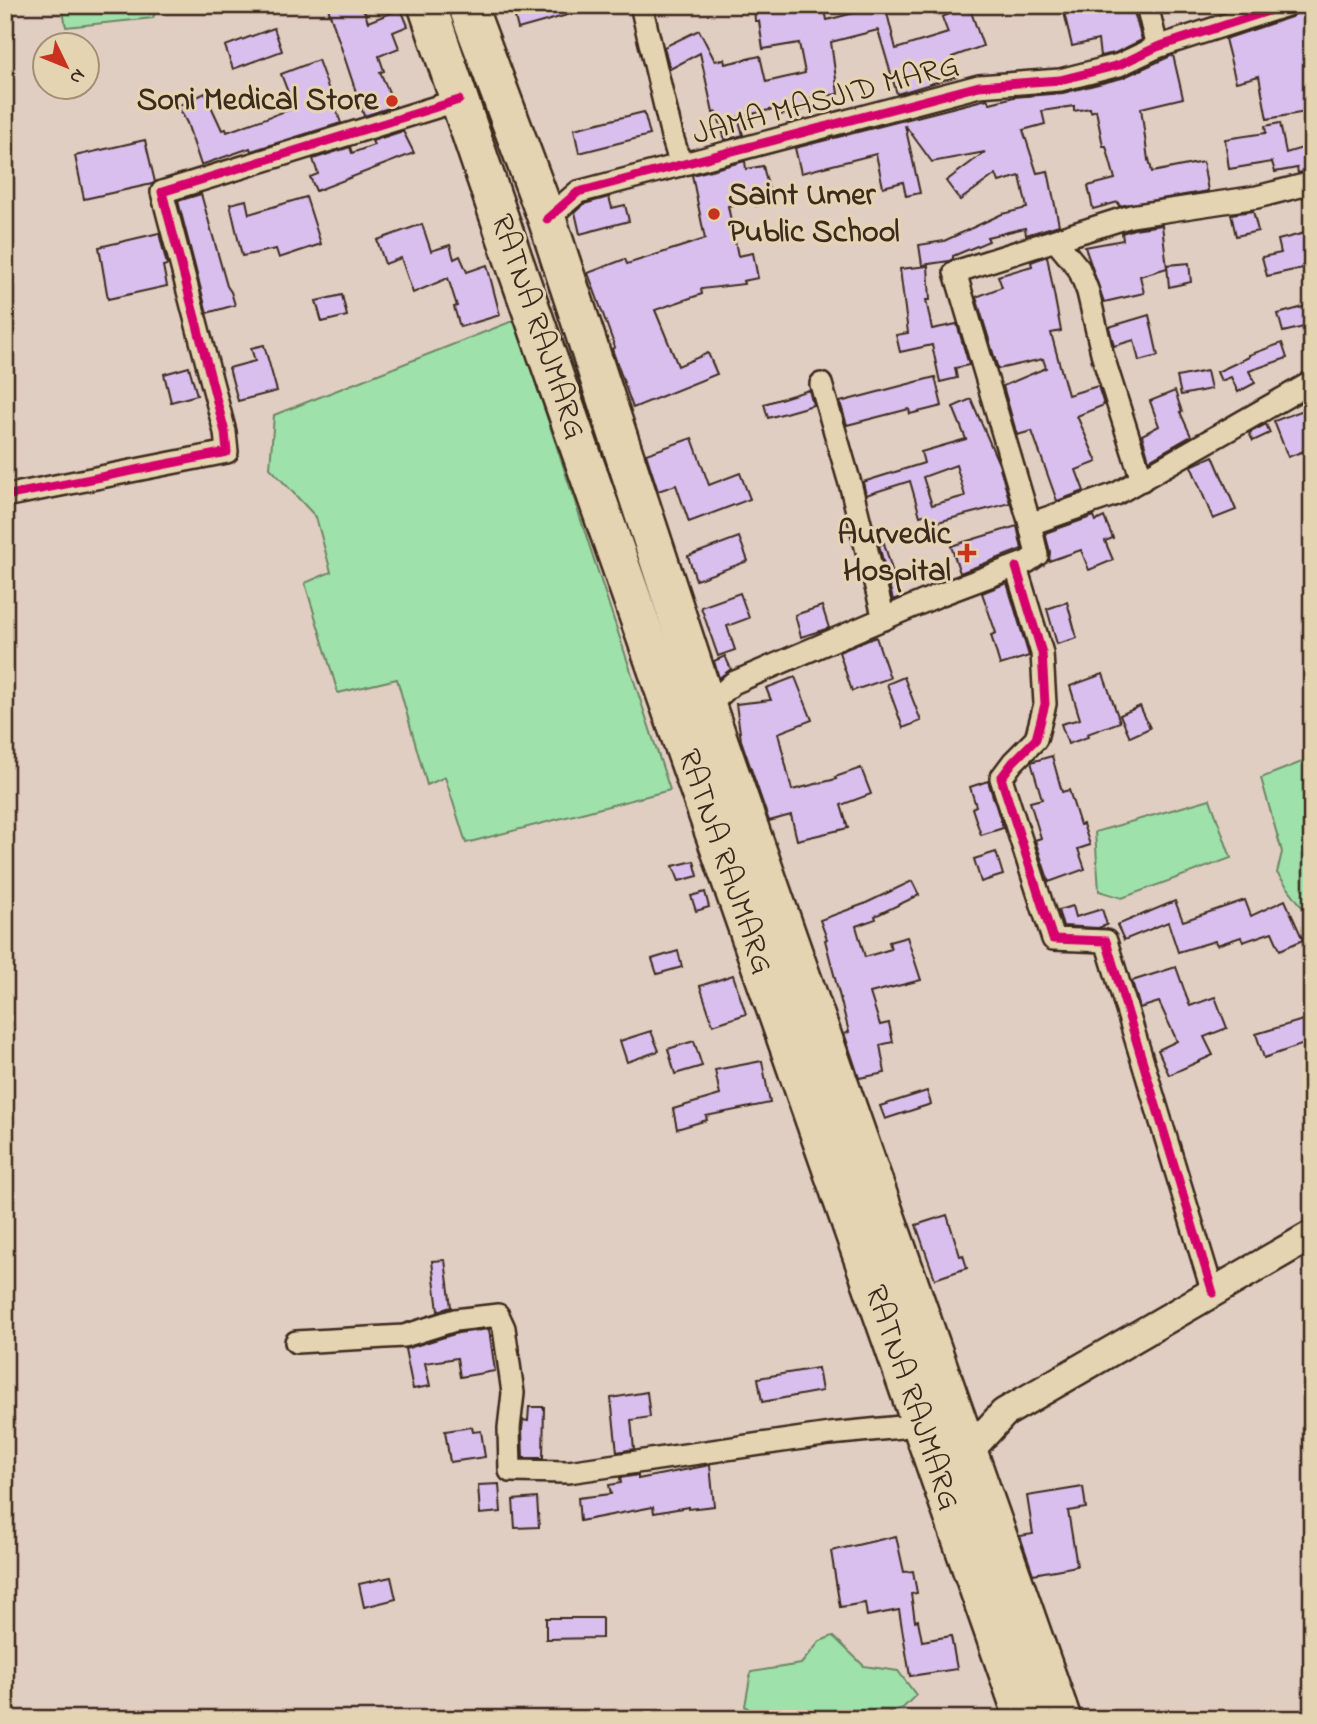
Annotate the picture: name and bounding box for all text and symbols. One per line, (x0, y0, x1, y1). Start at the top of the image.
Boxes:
north arrow (32, 32, 102, 102)
street label: JAMA MASJID MARG (688, 43, 964, 159)
text: N (62, 62, 91, 90)
place label: Soni Medical Store (137, 78, 380, 125)
marker: Soni Medical Store (384, 93, 400, 109)
place label: Saint Umer Public School (728, 173, 900, 257)
marker: Saint Umer Public School (706, 206, 722, 222)
street label: RATNA RAJMARG (476, 208, 598, 446)
place label: Aurvedic Hospital (838, 512, 952, 596)
marker: Aurvedic Hospital (957, 543, 977, 563)
street label: RATNA RAJMARG (663, 743, 785, 981)
street label: RATNA RAJMARG (850, 1279, 972, 1517)

